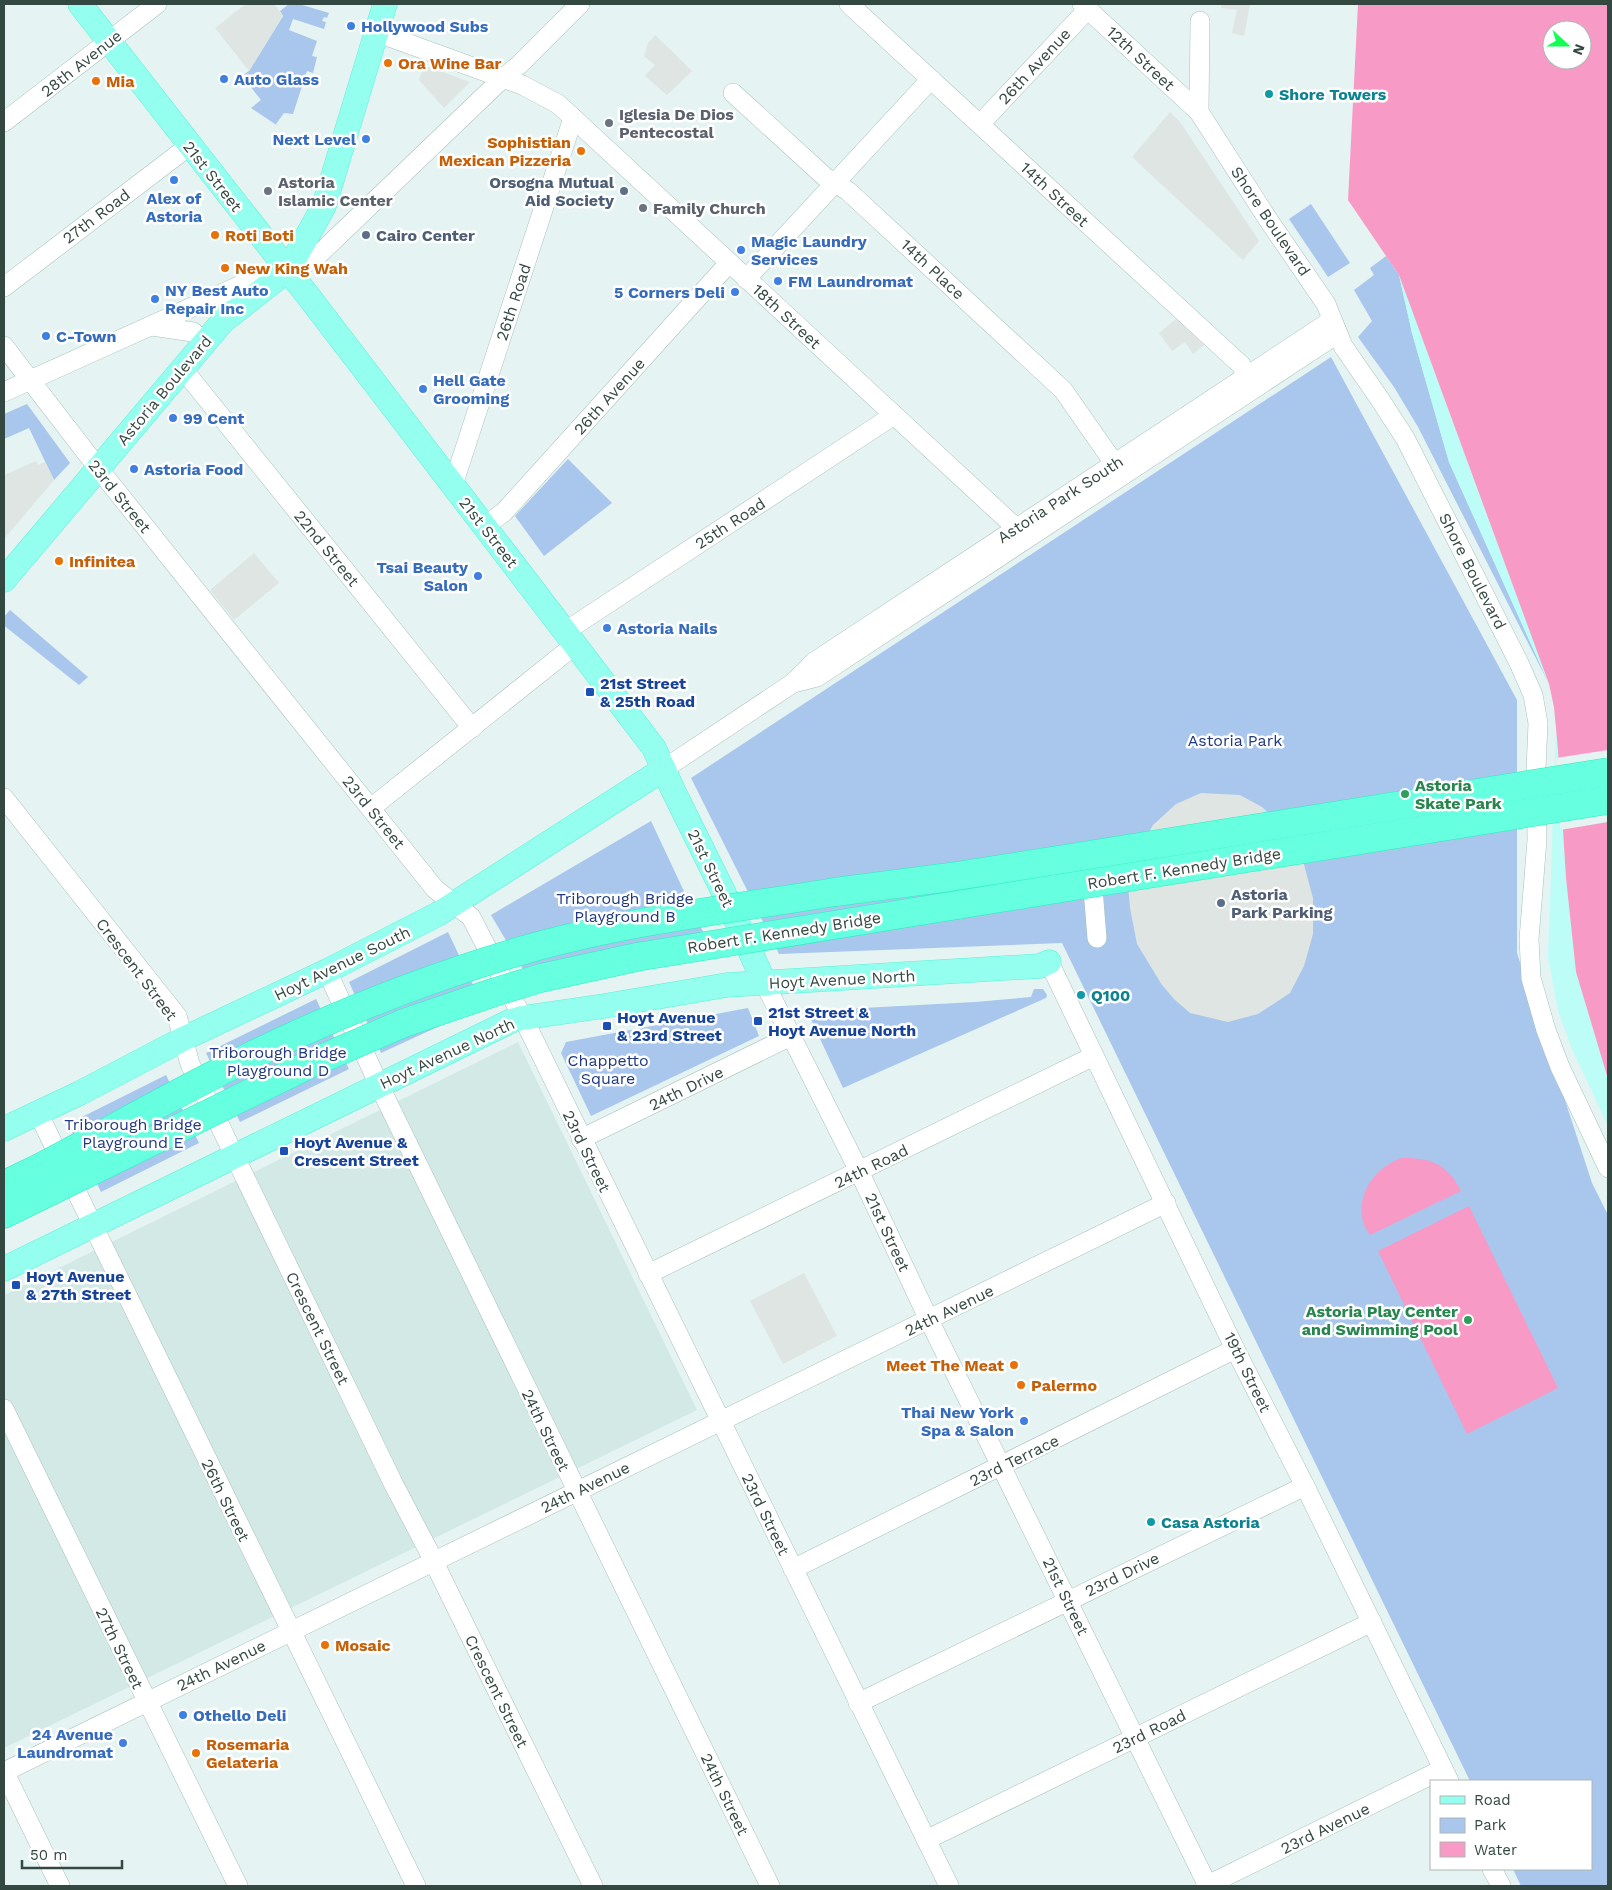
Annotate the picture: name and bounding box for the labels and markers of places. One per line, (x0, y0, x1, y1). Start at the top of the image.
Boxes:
place label: Hollywood Subs (361, 17, 489, 36)
marker: Hollywood Subs (345, 20, 357, 32)
place label: Ora Wine Bar (398, 54, 502, 73)
marker: Ora Wine Bar (382, 57, 394, 69)
place label: Auto Glass (234, 70, 320, 89)
place label: Mia (106, 72, 135, 91)
marker: Auto Glass (218, 73, 230, 85)
marker: Mia (90, 75, 102, 87)
place label: Shore Towers (1279, 85, 1387, 104)
marker: Shore Towers (1263, 88, 1275, 100)
place label: Iglesia De Dios Pentecostal (619, 105, 734, 142)
marker: Iglesia De Dios Pentecostal (603, 117, 615, 129)
place label: Next Level (272, 130, 357, 149)
marker: Next Level (360, 133, 372, 145)
place label: Sophistian Mexican Pizzeria (439, 133, 572, 170)
marker: Sophistian Mexican Pizzeria (575, 145, 587, 157)
place label: Astoria Islamic Center (278, 173, 393, 210)
place label: Orsogna Mutual Aid Society (489, 173, 615, 210)
marker: Alex of Astoria (168, 174, 180, 186)
marker: Astoria Islamic Center (262, 185, 274, 197)
marker: Orsogna Mutual Aid Society (618, 185, 630, 197)
place label: Alex of Astoria (146, 189, 203, 226)
place label: Family Church (653, 199, 766, 218)
marker: Family Church (637, 202, 649, 214)
place label: Roti Boti (225, 226, 294, 245)
place label: Cairo Center (376, 226, 475, 245)
marker: Roti Boti (209, 229, 221, 241)
marker: Cairo Center (360, 229, 372, 241)
place label: Magic Laundry Services (751, 232, 868, 269)
marker: Magic Laundry Services (735, 244, 747, 256)
place label: New King Wah (235, 259, 348, 278)
marker: New King Wah (219, 262, 231, 274)
place label: FM Laundromat (788, 272, 913, 291)
marker: FM Laundromat (772, 275, 784, 287)
place label: NY Best Auto Repair Inc (165, 281, 269, 318)
place label: 5 Corners Deli (614, 283, 725, 302)
marker: 5 Corners Deli (729, 286, 741, 298)
marker: NY Best Auto Repair Inc (149, 293, 161, 305)
place label: C-Town (56, 327, 116, 346)
marker: C-Town (40, 330, 52, 342)
place label: Hell Gate Grooming (433, 371, 509, 408)
marker: Hell Gate Grooming (417, 383, 429, 395)
place label: 99 Cent (183, 409, 244, 428)
marker: 99 Cent (167, 412, 179, 424)
place label: Astoria Food (144, 460, 243, 479)
marker: Astoria Food (128, 463, 140, 475)
place label: Infinitea (69, 552, 136, 571)
marker: Infinitea (53, 555, 65, 567)
place label: Tsai Beauty Salon (377, 558, 469, 595)
marker: Tsai Beauty Salon (472, 570, 484, 582)
place label: Astoria Nails (617, 619, 718, 638)
marker: Astoria Nails (601, 622, 613, 634)
place label: 21st Street & 25th Road (600, 674, 695, 711)
marker: 21st Street & 25th Road (584, 686, 596, 698)
place label: Astoria Skate Park (1415, 776, 1502, 813)
marker: Astoria Skate Park (1399, 788, 1411, 800)
place label: Astoria Park Parking (1231, 885, 1332, 922)
marker: Astoria Park Parking (1215, 897, 1227, 909)
place label: Q100 (1091, 986, 1130, 1005)
marker: Q100 (1075, 989, 1087, 1001)
place label: 21st Street & Hoyt Avenue North (768, 1003, 916, 1040)
place label: Hoyt Avenue & 23rd Street (617, 1008, 722, 1045)
marker: 21st Street & Hoyt Avenue North (752, 1015, 764, 1027)
marker: Hoyt Avenue & 23rd Street (601, 1020, 613, 1032)
place label: Hoyt Avenue & Crescent Street (294, 1133, 419, 1170)
marker: Hoyt Avenue & Crescent Street (278, 1145, 290, 1157)
place label: Hoyt Avenue & 27th Street (26, 1267, 131, 1304)
marker: Hoyt Avenue & 27th Street (10, 1279, 22, 1291)
place label: Astoria Play Center and Swimming Pool (1302, 1302, 1459, 1339)
marker: Astoria Play Center and Swimming Pool (1462, 1314, 1474, 1326)
place label: Meet The Meat (886, 1356, 1004, 1375)
marker: Meet The Meat (1008, 1359, 1020, 1371)
place label: Palermo (1031, 1376, 1097, 1395)
marker: Palermo (1015, 1379, 1027, 1391)
place label: Thai New York Spa & Salon (901, 1403, 1014, 1440)
marker: Thai New York Spa & Salon (1018, 1415, 1030, 1427)
place label: Casa Astoria (1161, 1513, 1260, 1532)
marker: Casa Astoria (1145, 1516, 1157, 1528)
place label: Mosaic (335, 1636, 391, 1655)
marker: Mosaic (319, 1639, 331, 1651)
place label: Othello Deli (193, 1706, 286, 1725)
marker: Othello Deli (177, 1709, 189, 1721)
place label: 24 Avenue Laundromat (17, 1725, 113, 1762)
place label: Rosemaria Gelateria (206, 1735, 290, 1772)
marker: 24 Avenue Laundromat (117, 1737, 129, 1749)
marker: Rosemaria Gelateria (190, 1747, 202, 1759)

